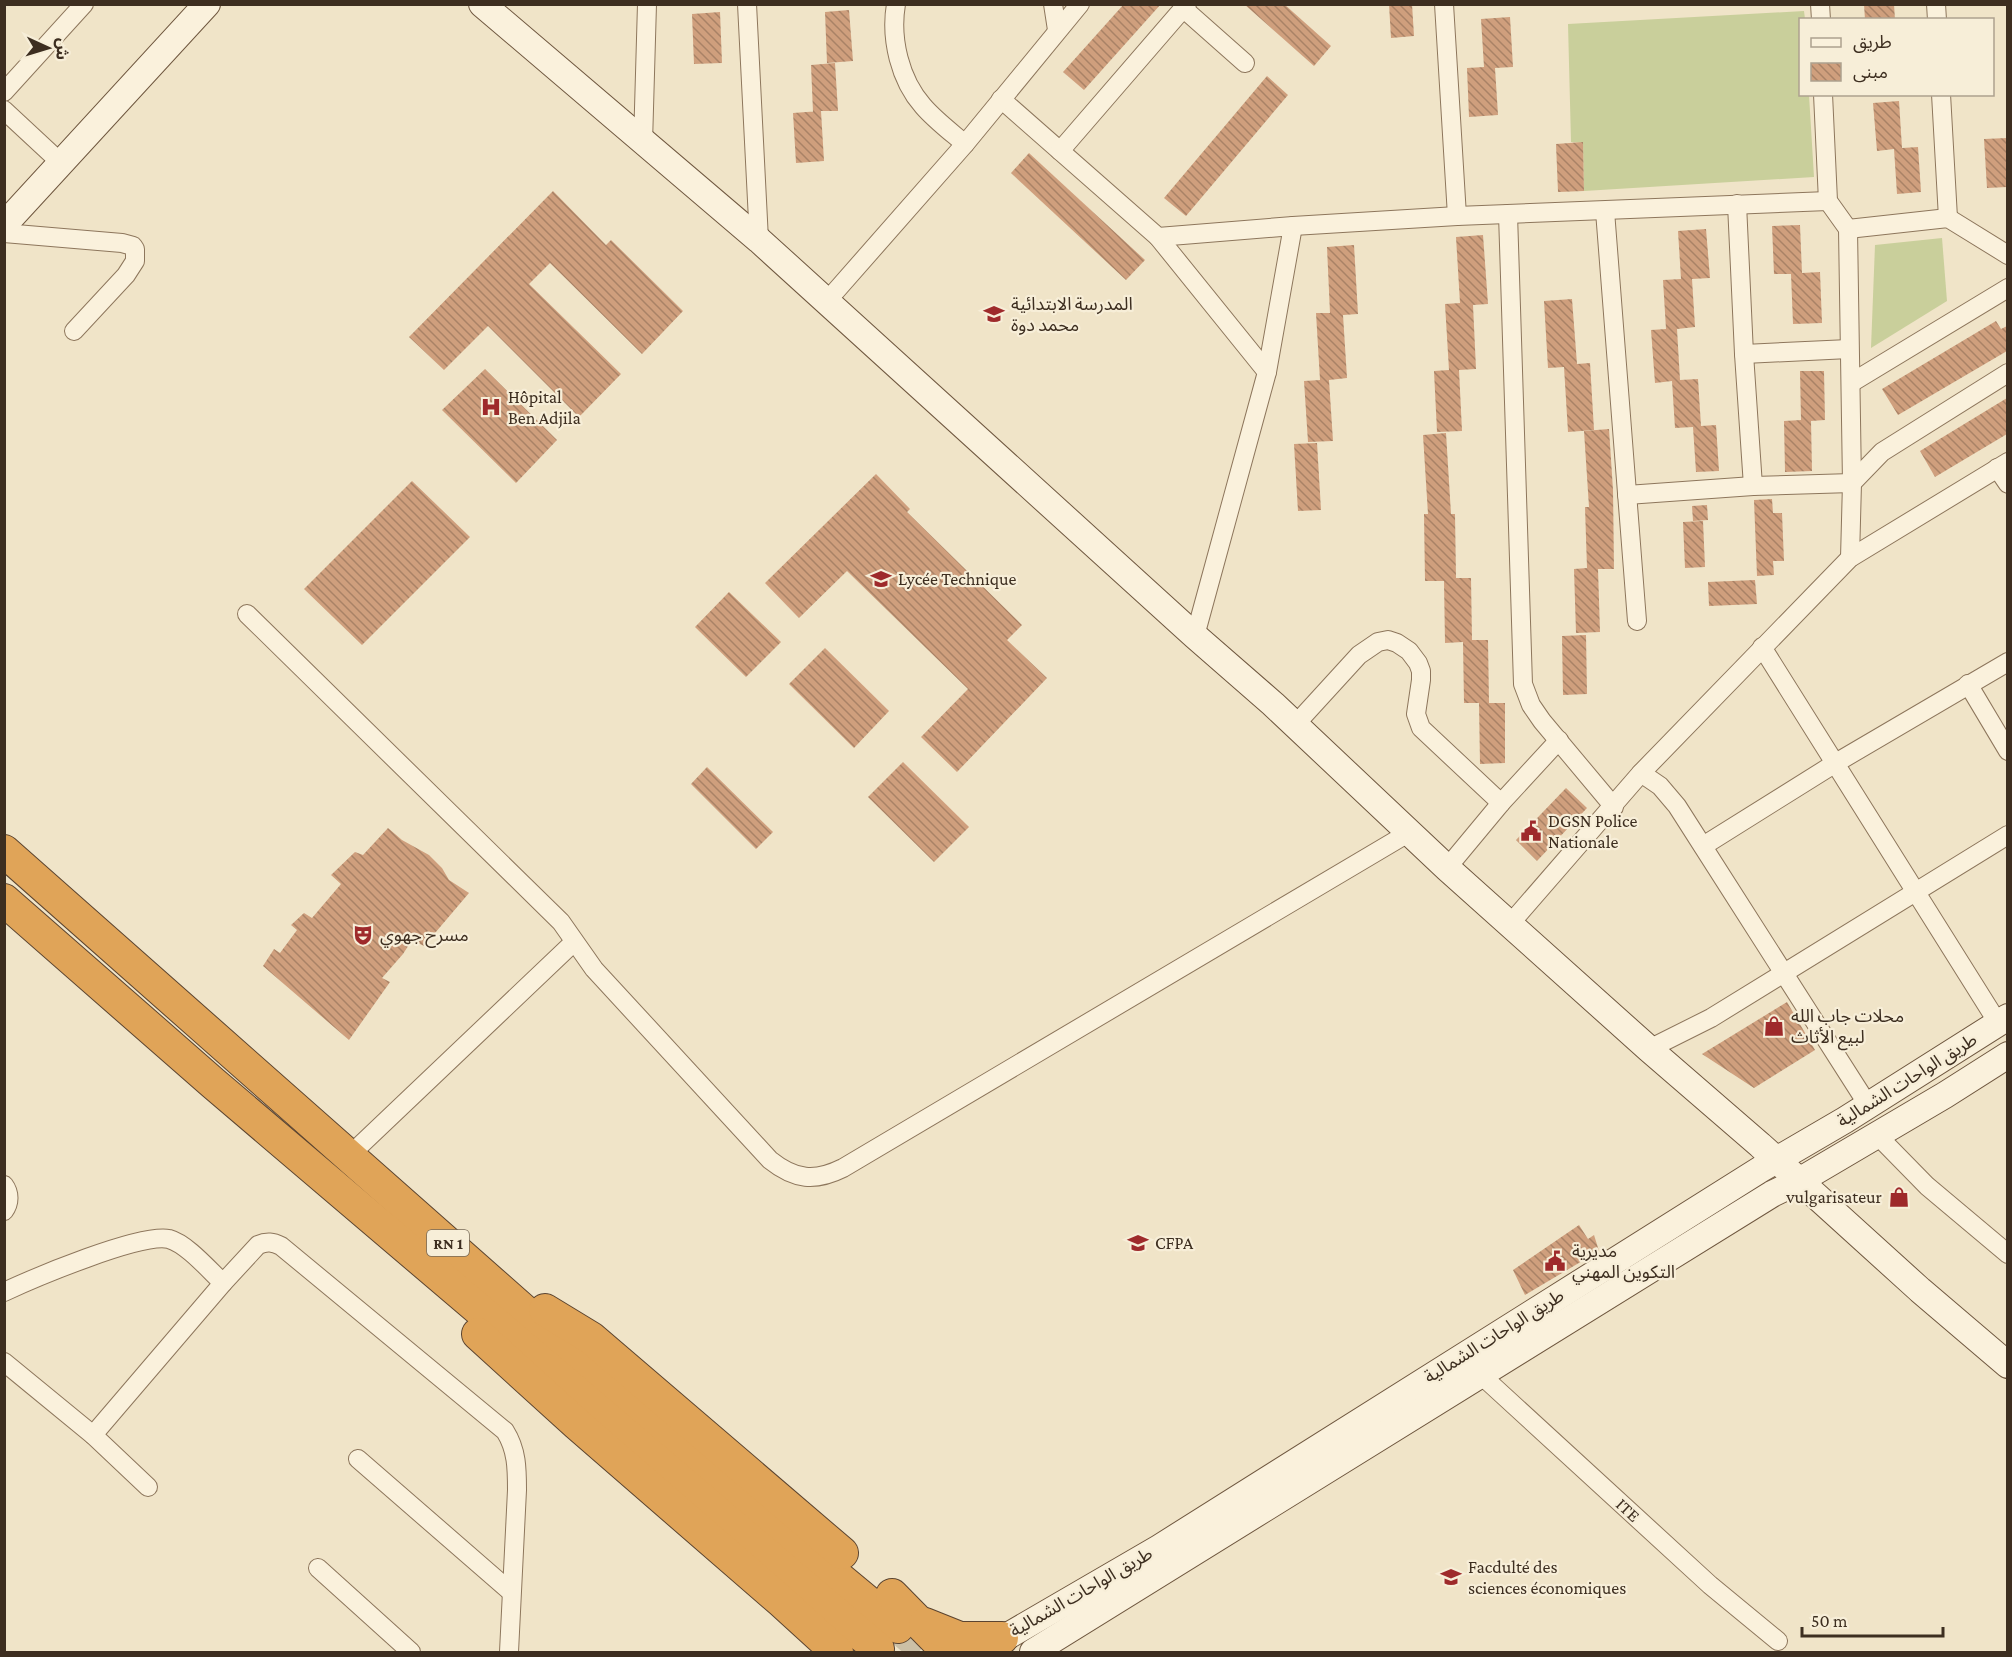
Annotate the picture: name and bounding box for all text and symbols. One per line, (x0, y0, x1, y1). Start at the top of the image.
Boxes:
north arrow (18, 18, 78, 78)
legend (1799, 18, 1994, 96)
text: طريق (1853, 32, 1892, 53)
text: ش (52, 37, 72, 61)
text: مبنى (1853, 62, 1888, 83)
place label: المدرسة الابتدائية محمد دوة (1011, 294, 1133, 335)
school or university icon: المدرسة الابتدائية محمد دوة (982, 302, 1006, 326)
place label: Hôpital Ben Adjila (508, 387, 581, 429)
hospital icon: Hôpital Ben Adjila (479, 395, 503, 419)
school or university icon: Lycée Technique (869, 567, 893, 591)
place label: Lycée Technique (898, 569, 1016, 589)
place label: DGSN Police Nationale (1548, 811, 1637, 852)
public building icon: DGSN Police Nationale (1519, 819, 1543, 843)
theatre icon: مسرح جهوي (351, 923, 375, 947)
place label: مسرح جهوي (380, 925, 469, 948)
place label: محلات جاب الله لبيع الأثاث (1791, 1006, 1904, 1051)
shop icon: محلات جاب الله لبيع الأثاث (1762, 1014, 1786, 1038)
street label: طريق الواحات الشمالية (1833, 1029, 1981, 1132)
shop icon: vulgarisateur (1887, 1185, 1911, 1209)
place label: vulgarisateur (1785, 1187, 1883, 1207)
road number: RN 1 (427, 1230, 469, 1256)
school or university icon: CFPA (1126, 1231, 1150, 1255)
place label: CFPA (1155, 1233, 1194, 1253)
place label: مديرية التكوين المهني (1572, 1241, 1675, 1285)
public building icon: مديرية التكوين المهني (1543, 1249, 1567, 1273)
street label: طريق الواحات الشمالية (1420, 1285, 1568, 1388)
street label: ITE (1612, 1494, 1644, 1526)
street label: طريق الواحات الشمالية (1006, 1543, 1156, 1642)
place label: Facdulté des sciences économiques (1468, 1557, 1626, 1598)
school or university icon: Facdulté des sciences économiques (1439, 1565, 1463, 1589)
scale bar (1802, 1600, 1943, 1638)
text: 50 m (1811, 1611, 1848, 1631)

